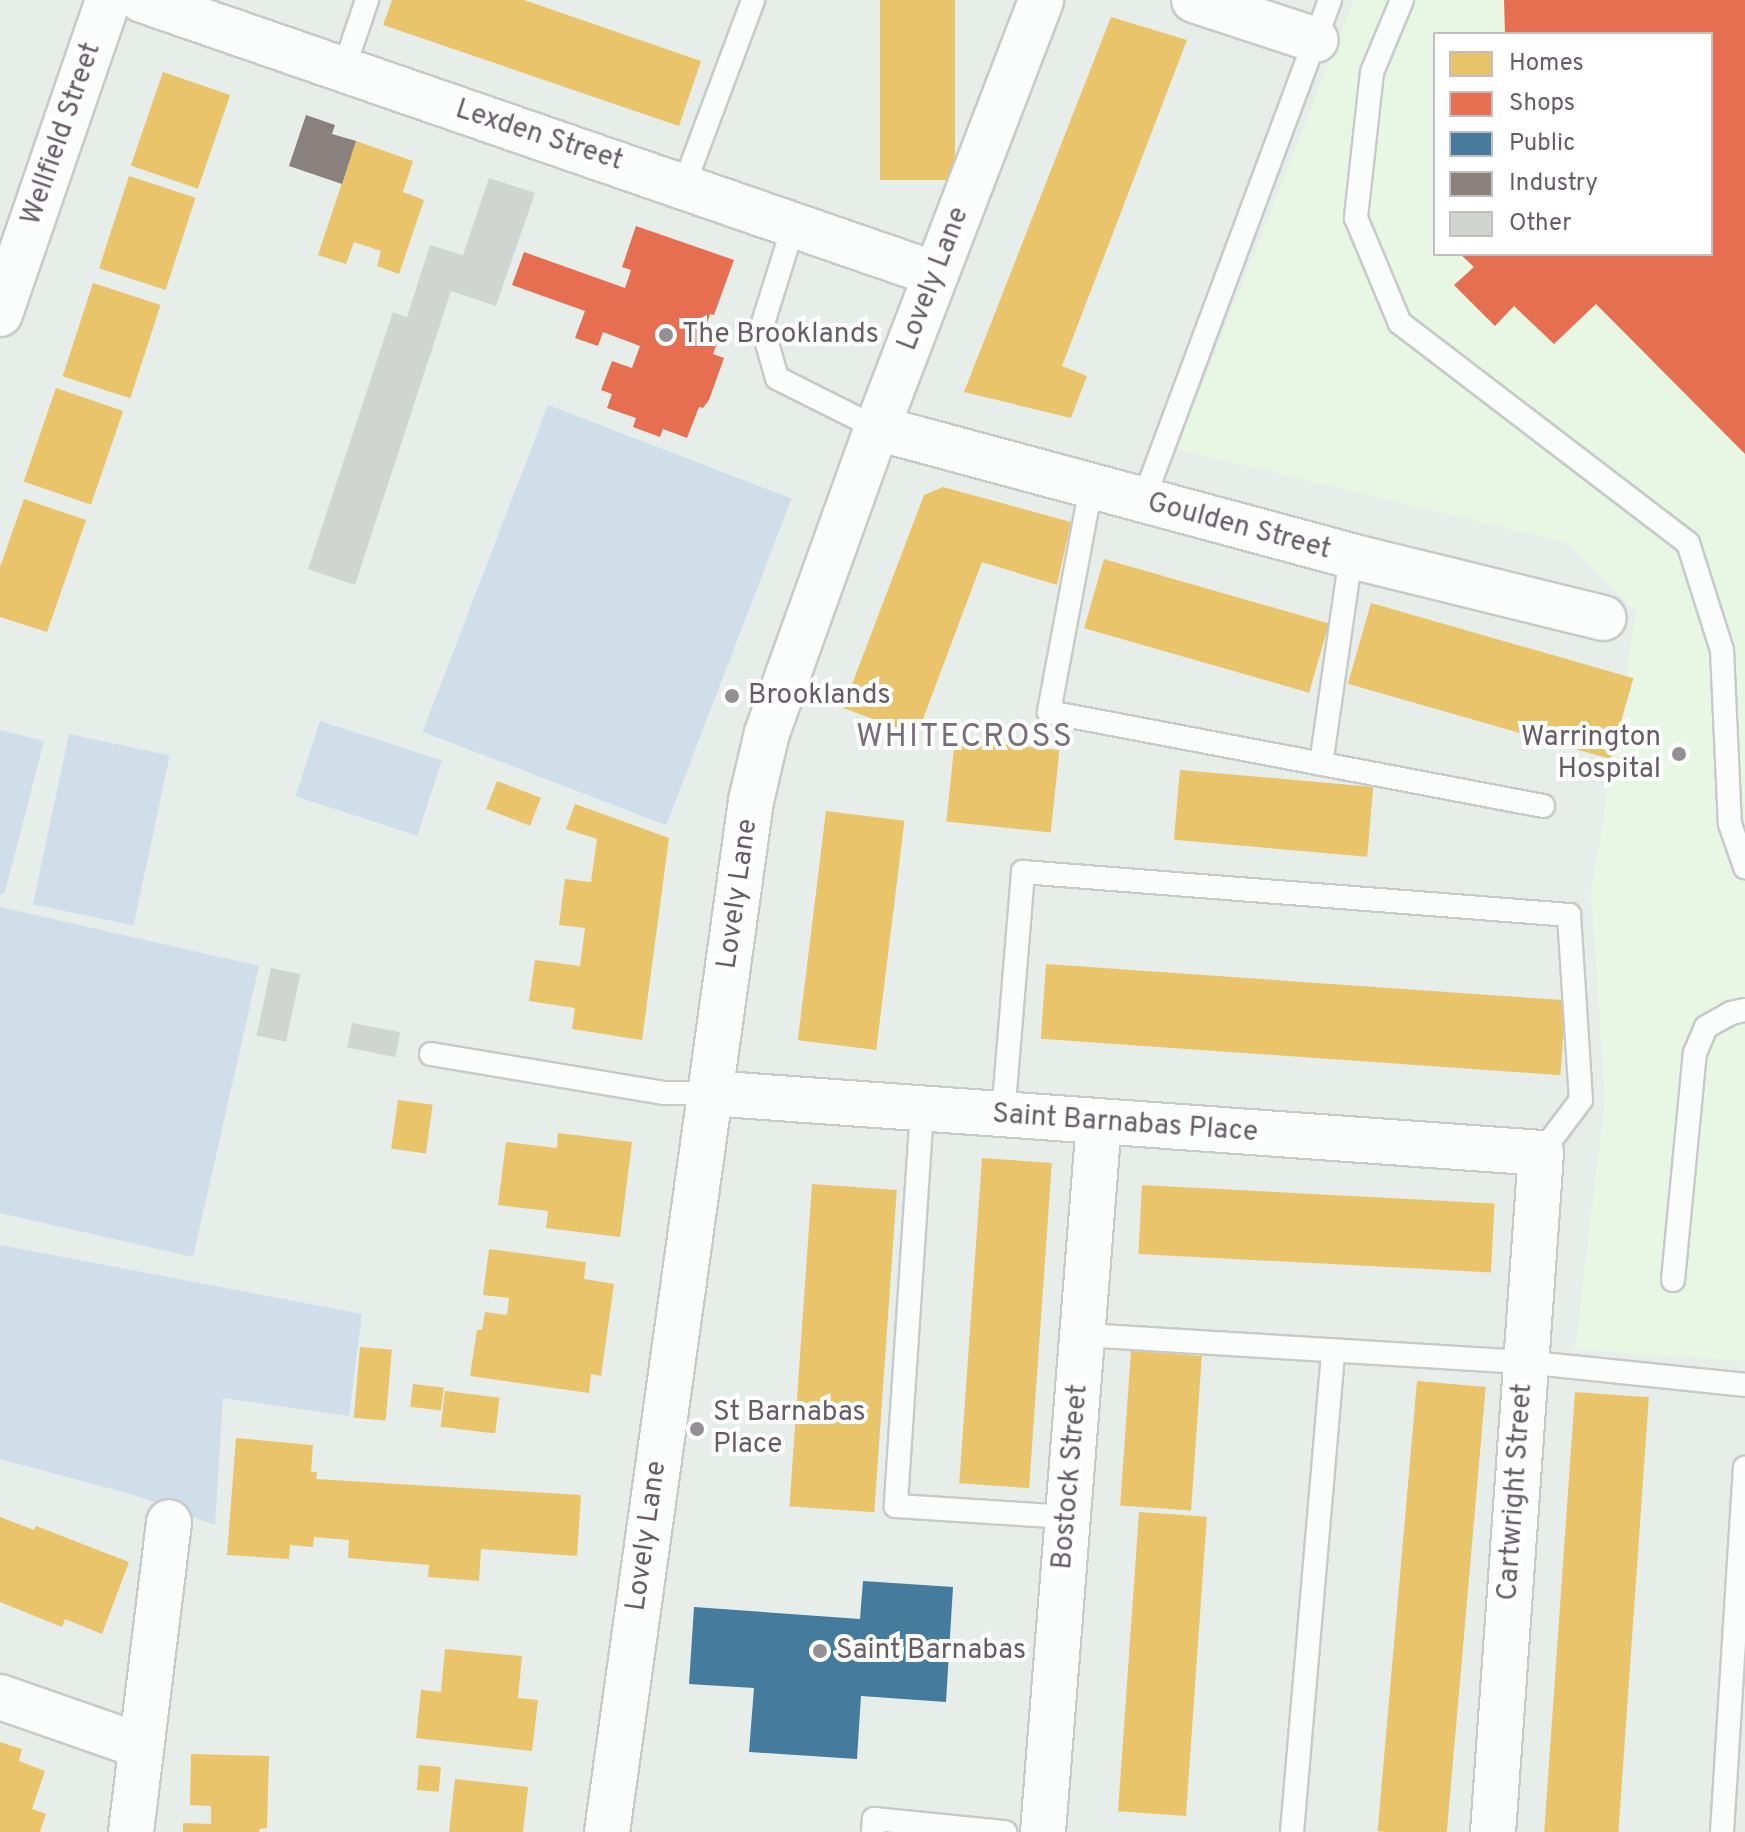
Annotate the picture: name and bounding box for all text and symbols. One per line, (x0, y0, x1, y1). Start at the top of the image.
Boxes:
legend (1433, 32, 1713, 256)
street label: Wellfield Street (15, 38, 109, 230)
text: Homes (1509, 49, 1584, 79)
text: Shops (1509, 89, 1575, 119)
street label: Lexden Street (451, 93, 627, 179)
text: Public (1509, 129, 1575, 159)
text: Industry (1509, 169, 1598, 199)
street label: Lovely Lane (891, 202, 977, 356)
text: Other (1509, 209, 1571, 239)
place label: The Brooklands (682, 318, 879, 352)
marker: The Brooklands (657, 326, 675, 344)
street label: Goulden Street (1144, 486, 1334, 568)
place label: Brooklands (748, 679, 891, 713)
marker: Brooklands (723, 687, 741, 705)
district label: WHITECROSS (856, 719, 1074, 757)
place label: Warrington Hospital (1521, 721, 1661, 787)
marker: Warrington Hospital (1668, 743, 1690, 765)
street label: Lovely Lane (711, 817, 765, 971)
street label: Saint Barnabas Place (991, 1098, 1259, 1150)
street label: Cartwright Street (1492, 1382, 1540, 1602)
street label: Bostock Street (1046, 1383, 1096, 1571)
place label: St Barnabas Place (713, 1396, 866, 1462)
marker: St Barnabas Place (688, 1420, 706, 1438)
street label: Lovely Lane (620, 1459, 674, 1613)
place label: Saint Barnabas (836, 1634, 1026, 1668)
marker: Saint Barnabas (811, 1642, 829, 1660)

